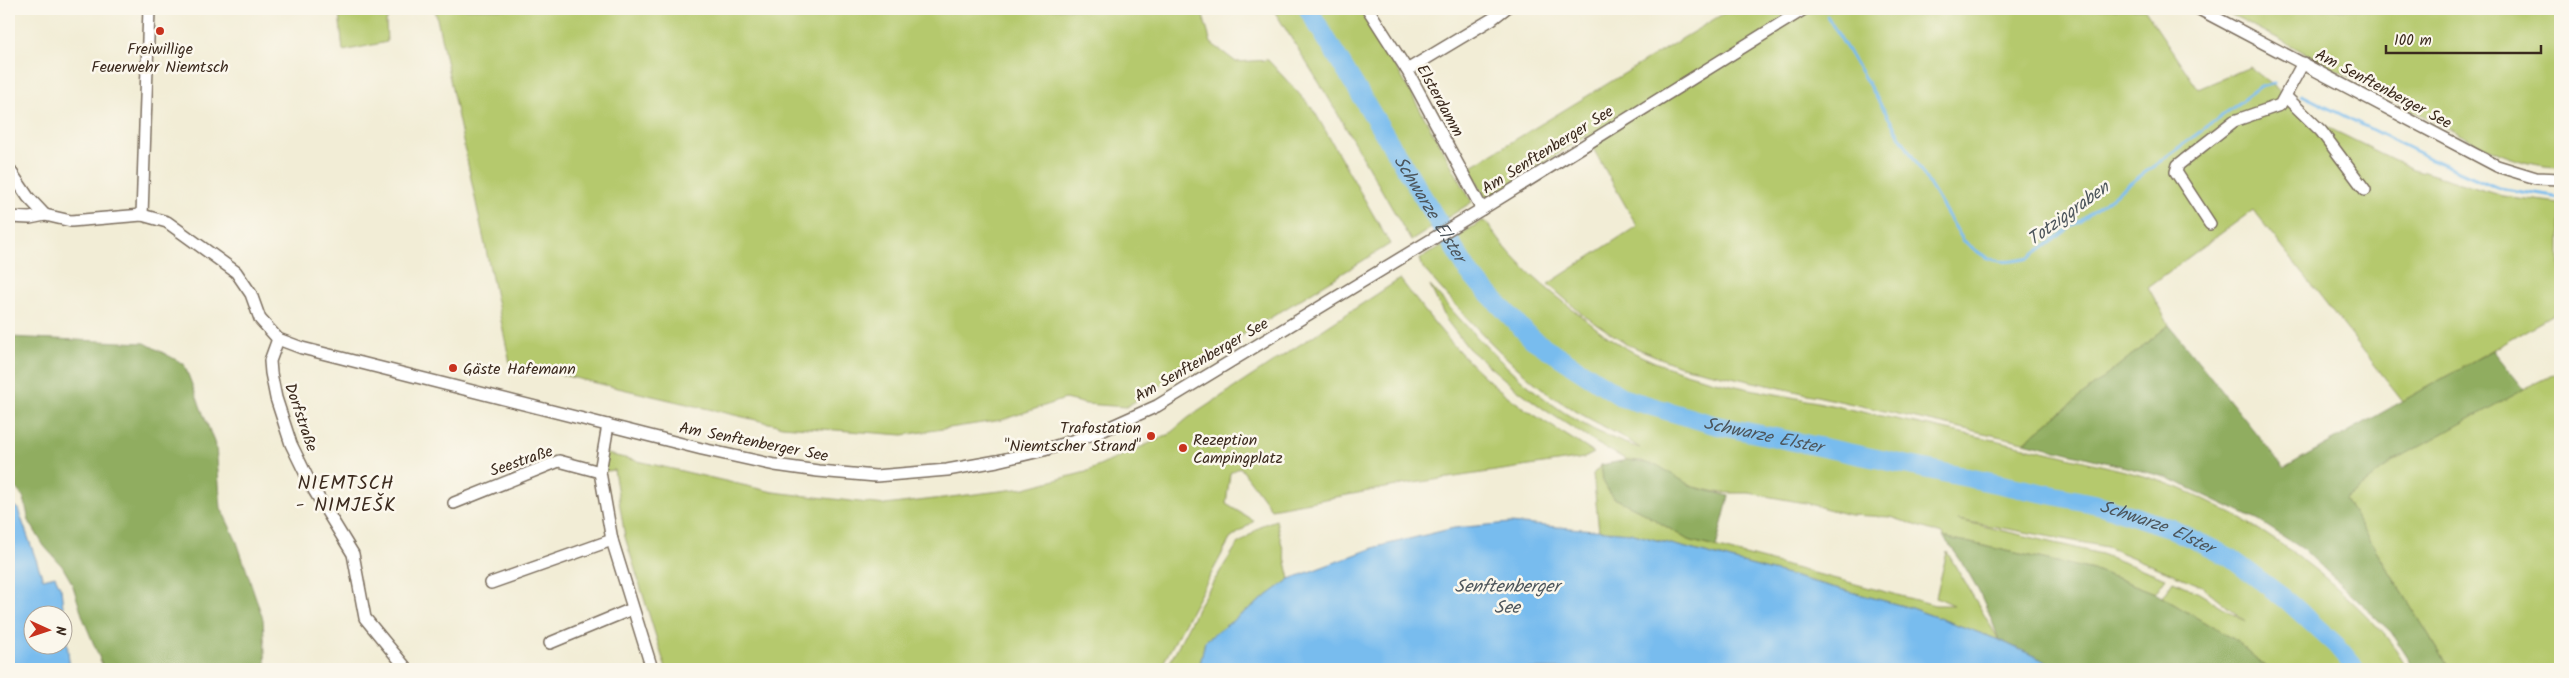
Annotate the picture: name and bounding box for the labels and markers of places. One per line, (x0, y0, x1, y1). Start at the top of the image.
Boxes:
marker: Freiwillige Feuerwehr Niemtsch (154, 25, 166, 37)
place label: Freiwillige Feuerwehr Niemtsch (91, 37, 229, 80)
place label: Gäste Hafemann (463, 357, 576, 382)
marker: Gäste Hafemann (447, 362, 459, 374)
place label: Trafostation "Niemtscher Strand" (1004, 416, 1142, 459)
place label: Rezeption Campingplatz (1193, 428, 1283, 471)
marker: Trafostation "Niemtscher Strand" (1145, 430, 1157, 442)
marker: Rezeption Campingplatz (1177, 442, 1189, 454)

